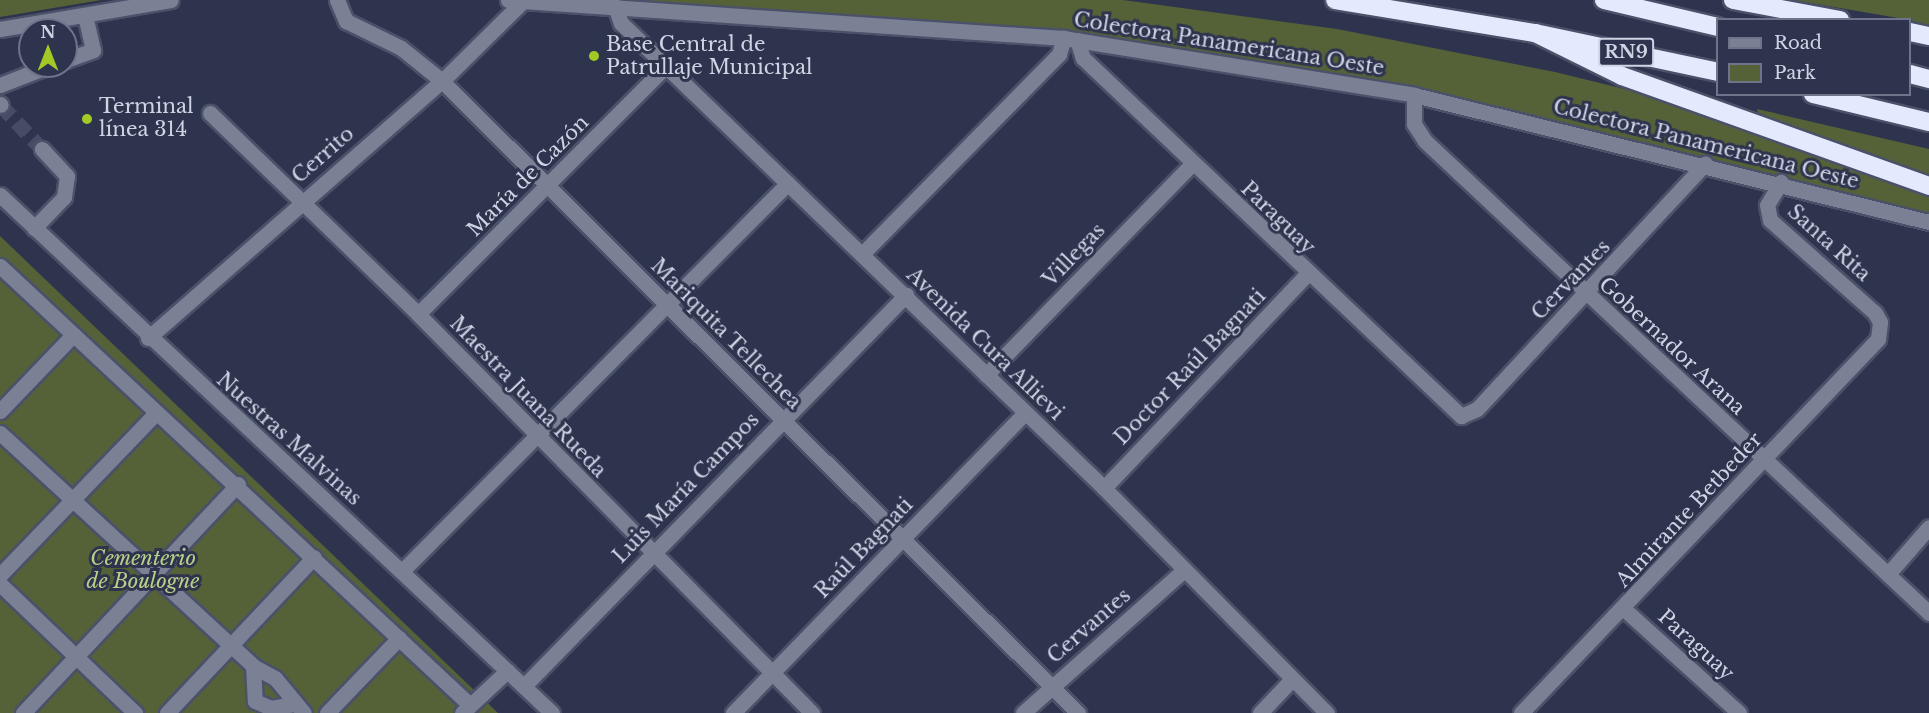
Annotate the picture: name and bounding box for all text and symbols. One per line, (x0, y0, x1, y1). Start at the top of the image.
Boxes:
street label: Colectora Panamericana Oeste (1072, 8, 1386, 80)
north arrow (18, 18, 78, 78)
legend (1716, 18, 1911, 96)
text: N (40, 22, 56, 42)
text: Road (1774, 32, 1822, 54)
place label: Base Central de Patrullaje Municipal (606, 33, 813, 80)
road number: RN9 (1598, 37, 1654, 67)
marker: Base Central de Patrullaje Municipal (587, 49, 601, 63)
text: Park (1774, 62, 1816, 84)
street label: Colectora Panamericana Oeste (1551, 94, 1861, 194)
place label: Terminal línea 314 (99, 95, 194, 142)
street label: María de Cazón (462, 110, 594, 242)
marker: Terminal línea 314 (80, 112, 94, 126)
street label: Cerrito (287, 122, 359, 188)
street label: Paraguay (1236, 177, 1320, 259)
street label: Santa Rita (1783, 200, 1875, 286)
street label: Villegas (1038, 218, 1110, 292)
street label: Cervantes (1527, 235, 1615, 325)
street label: Mariquita Tellechea (645, 253, 807, 415)
street label: Avenida Cura Allievi (901, 263, 1069, 425)
street label: Gobernador Arana (1594, 272, 1750, 420)
street label: Doctor Raúl Bagnati (1109, 284, 1271, 450)
street label: Maestra Juana Rueda (445, 311, 611, 483)
street label: Nuestras Malvinas (212, 368, 366, 510)
street label: Luis María Campos (608, 408, 764, 568)
street label: Almirante Betbeder (1611, 428, 1767, 592)
street label: Raúl Bagnati (810, 493, 918, 603)
park label: Cementerio de Boulogne (87, 547, 199, 594)
street label: Cervantes (1043, 583, 1135, 669)
street label: Paraguay (1653, 605, 1739, 685)

